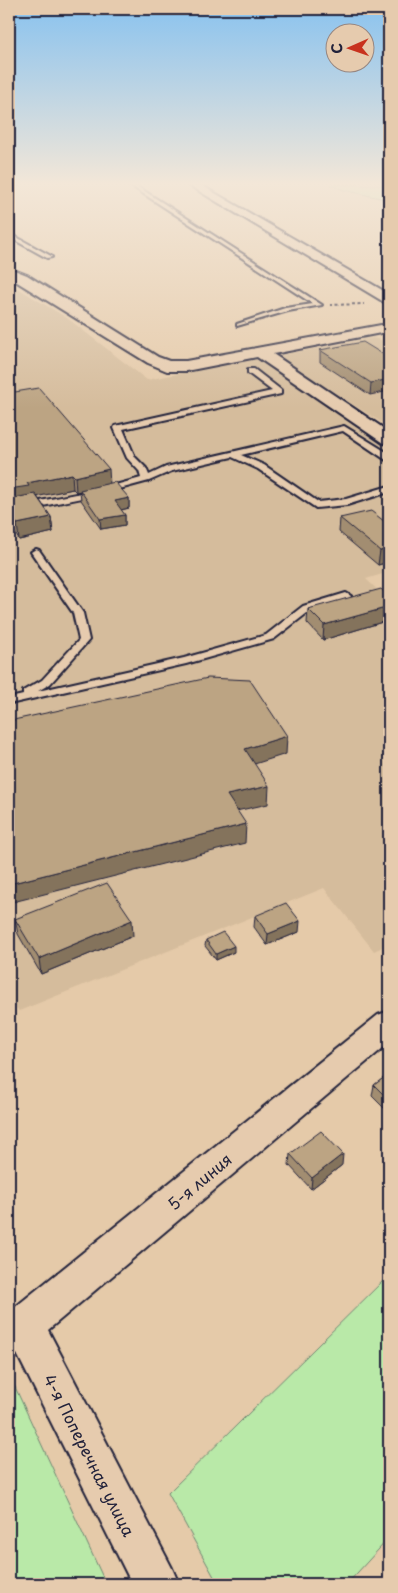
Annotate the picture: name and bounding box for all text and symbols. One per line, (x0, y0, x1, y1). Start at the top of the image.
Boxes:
north arrow (326, 22, 376, 72)
text: С (326, 43, 347, 54)
street label: 5-я линия (162, 1147, 236, 1215)
street label: 4-я Поперечная улица (39, 1370, 141, 1540)

